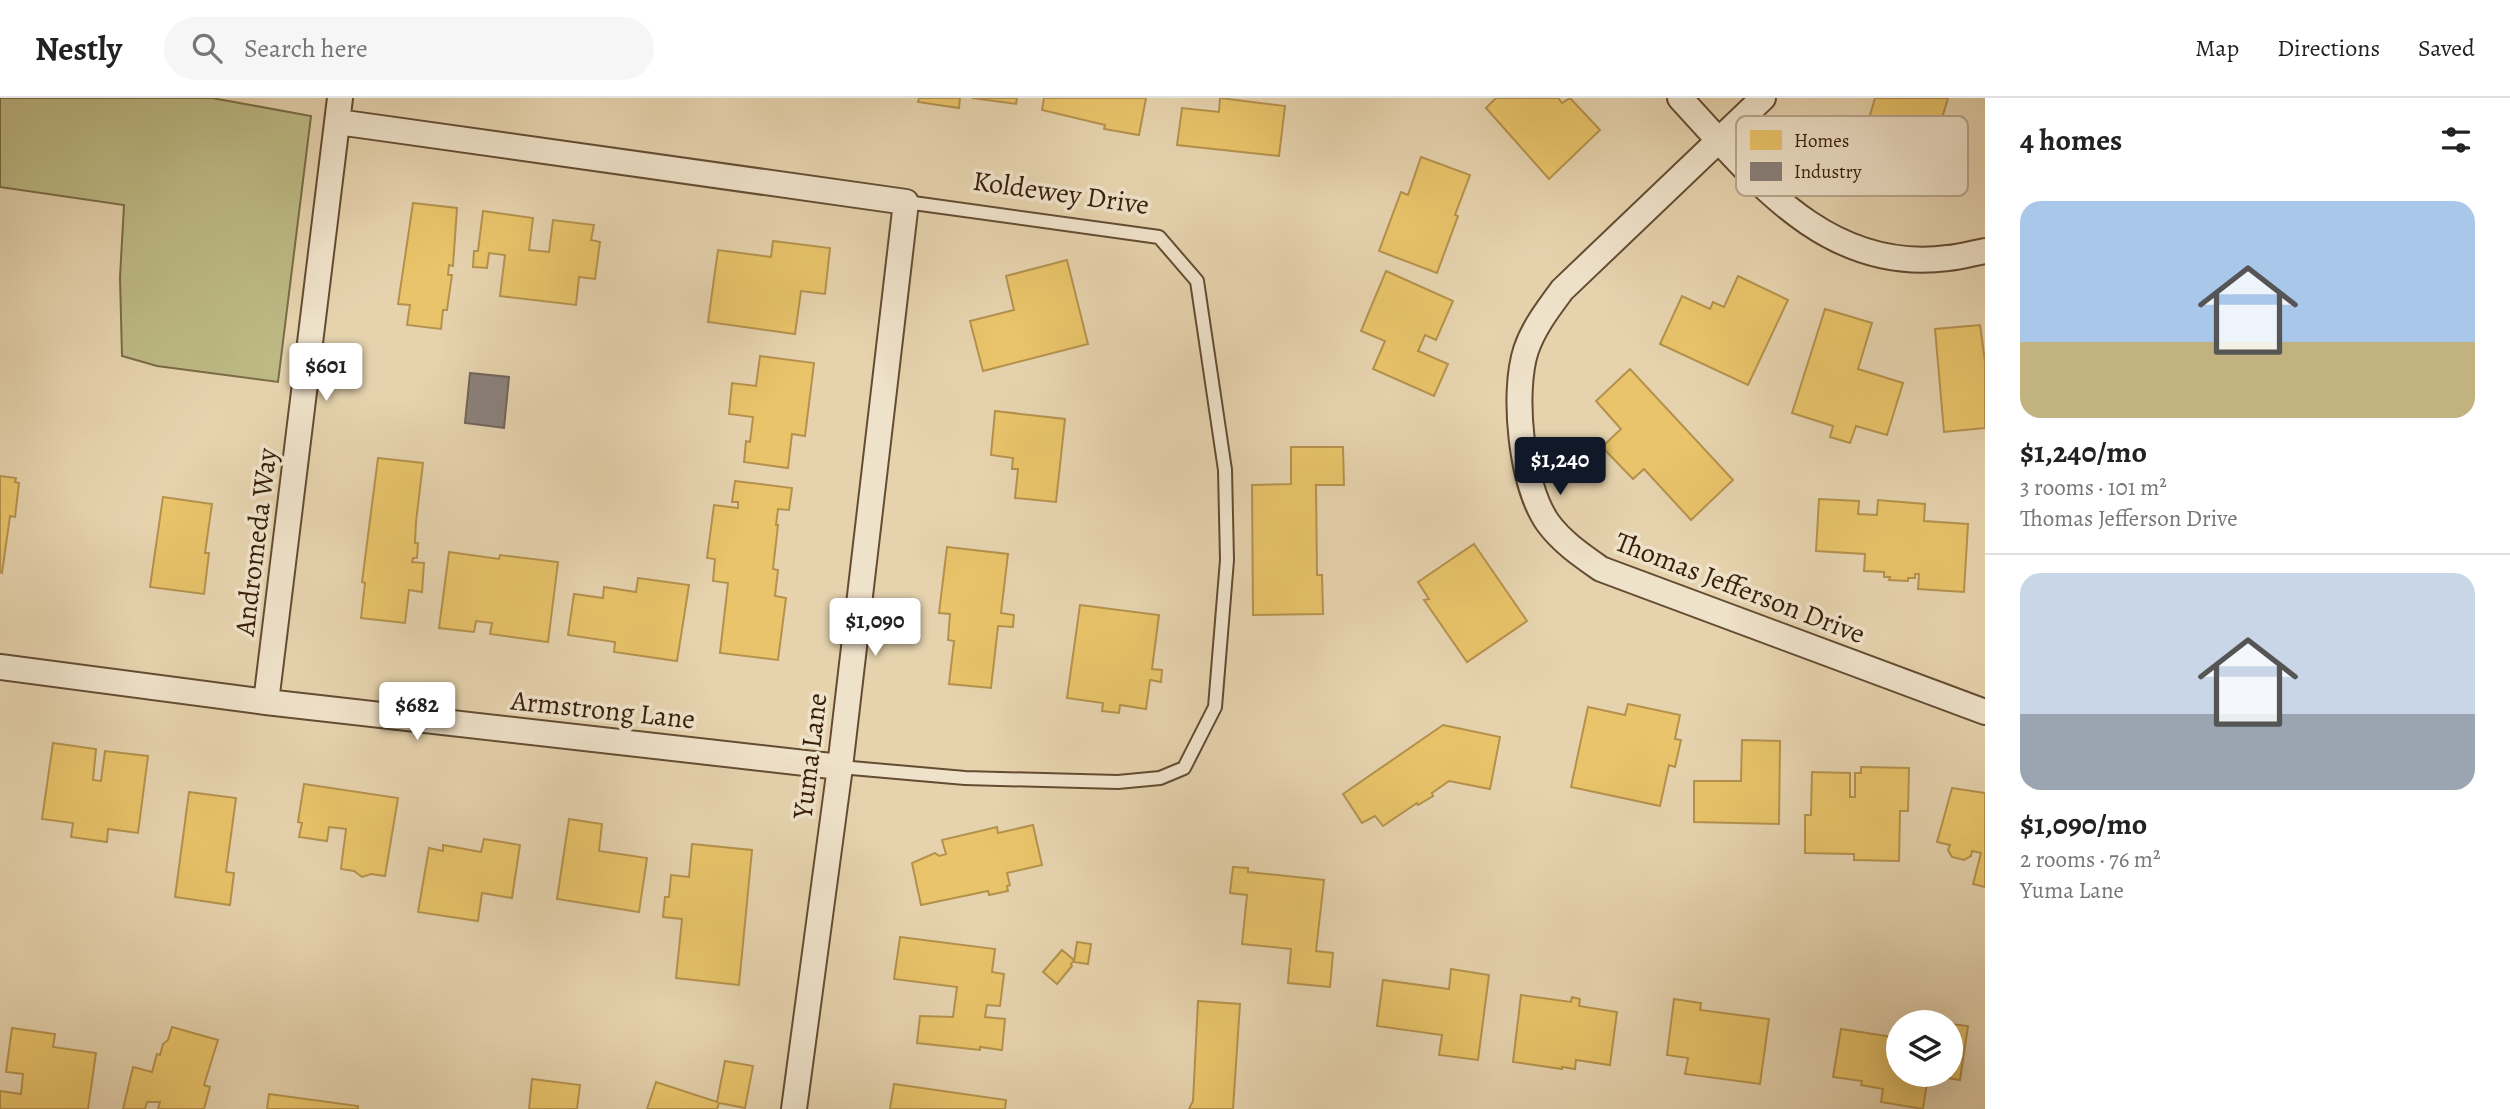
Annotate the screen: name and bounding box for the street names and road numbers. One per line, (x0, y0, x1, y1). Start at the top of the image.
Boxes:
street label: Koldewey Drive (970, 162, 1152, 224)
street label: Andromeda Way (226, 445, 286, 639)
street label: Thomas Jefferson Drive (1610, 523, 1870, 653)
street label: Armstrong Lane (508, 681, 697, 739)
street label: Yuma Lane (783, 691, 837, 822)

